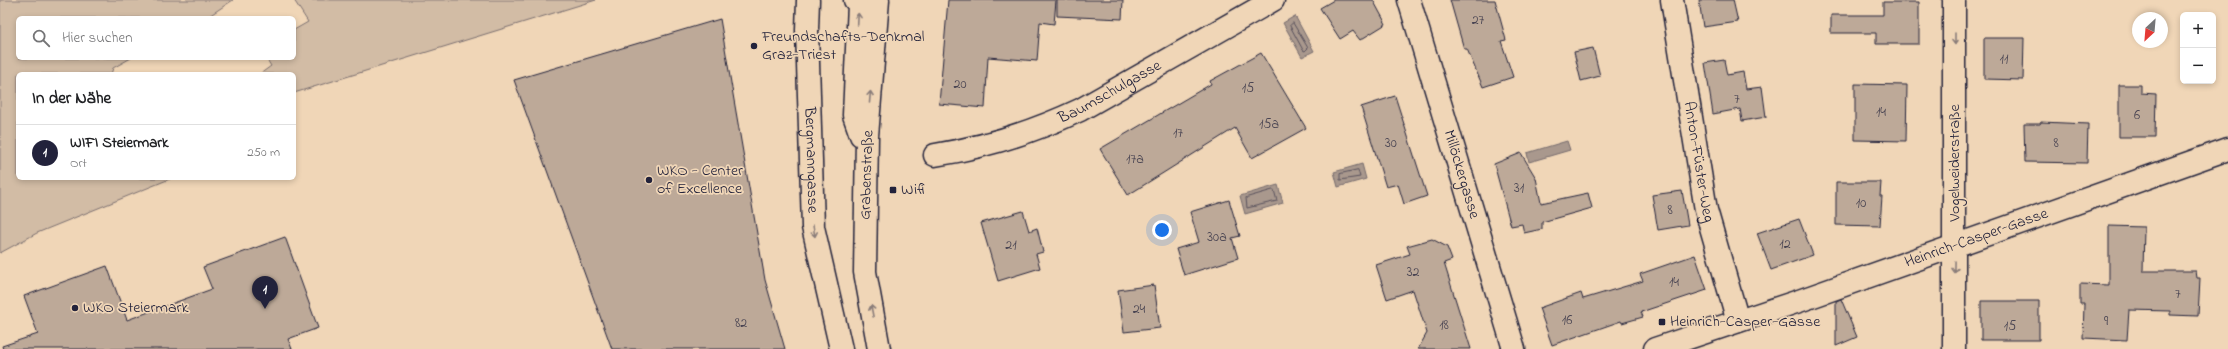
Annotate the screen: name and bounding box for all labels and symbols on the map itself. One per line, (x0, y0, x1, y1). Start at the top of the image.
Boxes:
house number: 27 (1472, 10, 1485, 31)
north arrow (2132, 12, 2168, 48)
one-way arrow (854, 13, 862, 26)
place label: Freundschafts-Denkmal Graz-Triest (761, 25, 925, 67)
one-way arrow (1951, 32, 1959, 45)
marker: Freundschafts-Denkmal Graz-Triest (749, 41, 759, 51)
house number: 11 (2000, 49, 2009, 70)
street label: Baumschulgasse (1053, 54, 1167, 131)
house number: 20 (953, 74, 967, 95)
house number: 15 (1242, 78, 1254, 99)
house number: 7 (1734, 89, 1740, 110)
one-way arrow (867, 91, 874, 104)
street label: Anton-Füster-Weg (1677, 100, 1721, 225)
house number: 14 (1876, 102, 1886, 123)
street label: Vogelweiderstraße (1943, 104, 1967, 223)
street label: Bergmanngasse (797, 105, 825, 214)
house number: 6 (2134, 105, 2140, 126)
house number: 15a (1259, 114, 1279, 135)
house number: 17 (1173, 123, 1183, 144)
street label: Millöckergasse (1437, 127, 1486, 223)
street label: Grabenstraße (853, 129, 881, 220)
house number: 30 (1385, 133, 1397, 154)
house number: 8 (2053, 133, 2059, 154)
house number: 17a (1126, 149, 1144, 170)
place label: WKO - Center of Excellence (657, 159, 743, 201)
marker: WKO - Center of Excellence (644, 175, 654, 185)
place label: Wifi (901, 178, 927, 202)
house number: 31 (1514, 178, 1525, 199)
marker: Wifi (888, 185, 898, 195)
house number: 10 (1856, 193, 1866, 214)
house number: 8 (1667, 200, 1673, 221)
street label: Heinrich-Casper-Gasse (1901, 201, 2052, 275)
your location (1152, 220, 1172, 240)
one-way arrow (810, 224, 818, 237)
house number: 30a (1207, 227, 1227, 248)
house number: 12 (1779, 234, 1791, 255)
house number: 21 (1005, 235, 1017, 256)
one-way arrow (1951, 260, 1959, 273)
house number: 32 (1407, 262, 1419, 283)
house number: 14 (1669, 272, 1679, 293)
pin: 1 (252, 276, 278, 309)
house number: 7 (2175, 284, 2181, 305)
place label: WKO Steiermark (83, 296, 190, 320)
house number: 24 (1133, 299, 1146, 320)
marker: WKO Steiermark (70, 303, 80, 313)
one-way arrow (868, 305, 876, 318)
house number: 16 (1562, 310, 1572, 331)
place label: Heinrich-Casper-Gasse (1670, 310, 1821, 334)
house number: 9 (2104, 311, 2109, 332)
house number: 82 (735, 313, 747, 334)
house number: 18 (1439, 315, 1449, 336)
house number: 15 (2004, 316, 2016, 337)
marker: Heinrich-Casper-Gasse (1657, 317, 1667, 327)

